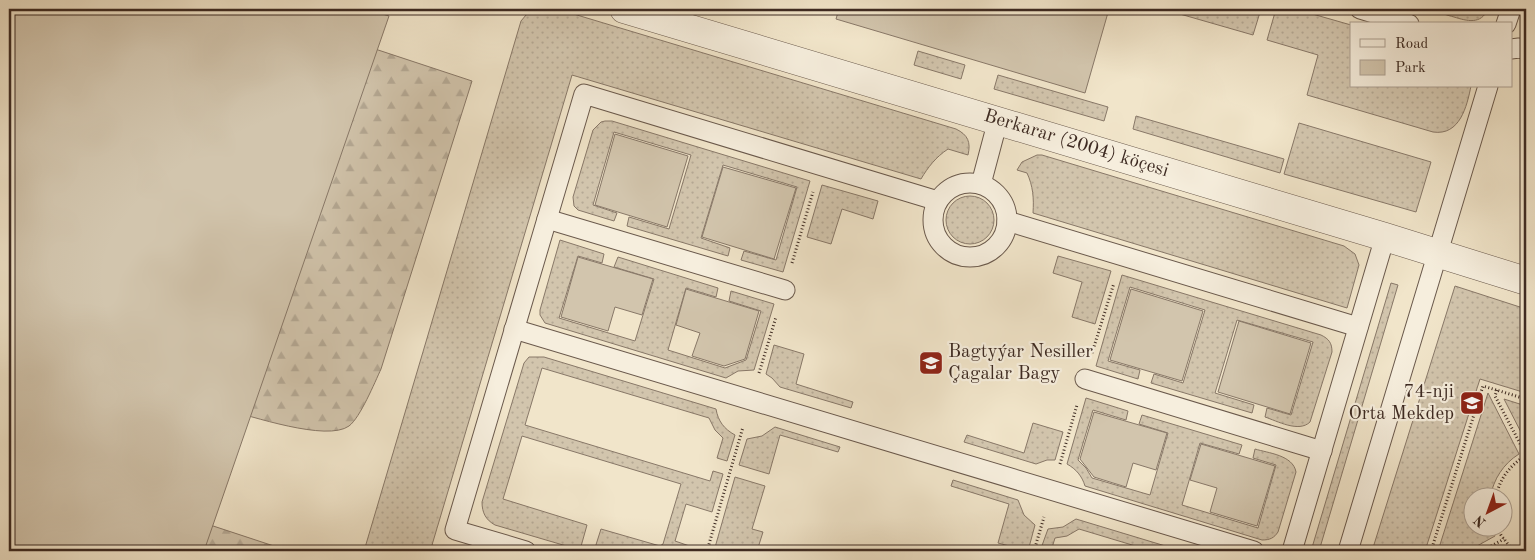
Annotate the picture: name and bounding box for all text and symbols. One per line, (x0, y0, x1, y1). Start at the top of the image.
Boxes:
legend (1350, 22, 1512, 88)
text: Road (1395, 37, 1429, 52)
text: Park (1395, 61, 1426, 76)
street label: Berkarar (2004) köçesi (981, 106, 1171, 181)
place label: Bagtyýar Nesiller Çagalar Bagy (948, 343, 1093, 384)
school or university icon: Bagtyýar Nesiller Çagalar Bagy (918, 350, 944, 376)
place label: 74-nji Orta Mekdep (1349, 383, 1454, 424)
school or university icon: 74-nji Orta Mekdep (1459, 390, 1485, 416)
north arrow (1462, 488, 1512, 538)
text: N (1471, 512, 1489, 530)

